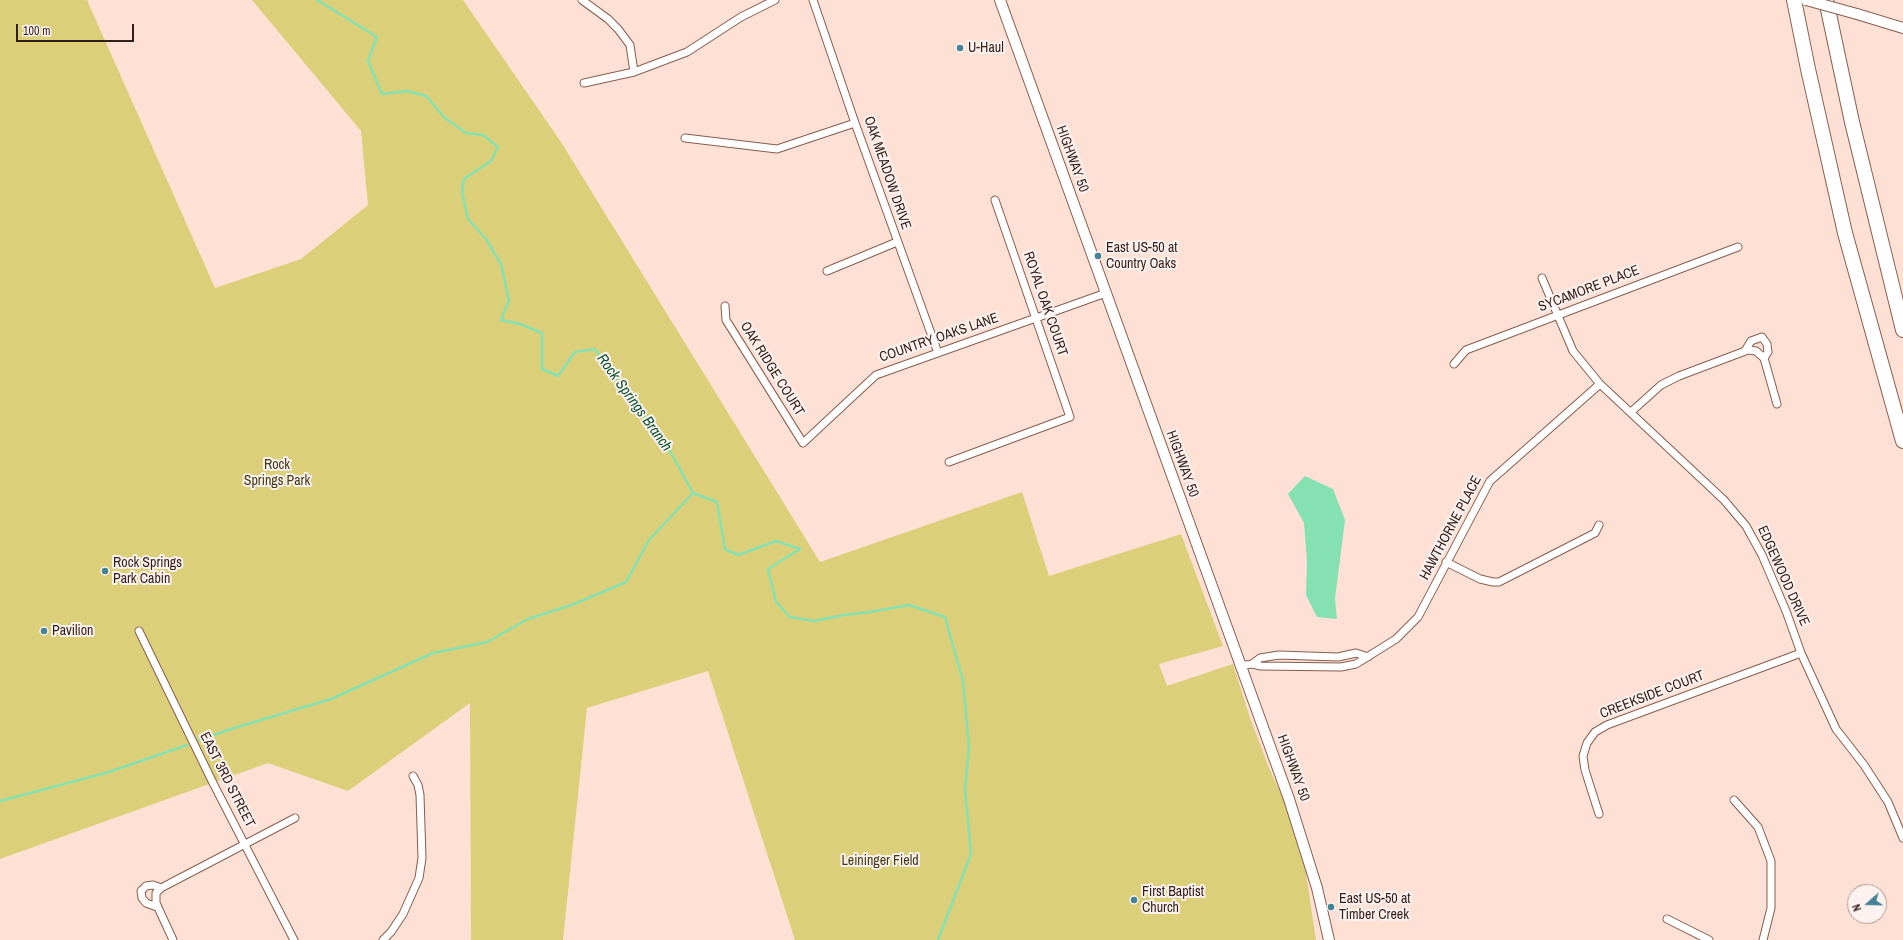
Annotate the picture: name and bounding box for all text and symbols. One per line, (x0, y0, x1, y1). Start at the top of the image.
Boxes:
scale bar (18, 16, 136, 42)
text: 100 m (23, 23, 50, 39)
place label: U-Haul (968, 40, 1004, 56)
marker: U-Haul (955, 43, 965, 53)
street label: OAK MEADOW DRIVE (860, 114, 914, 232)
street label: HIGHWAY 50 (1052, 123, 1092, 195)
place label: East US-50 at Country Oaks (1106, 240, 1177, 272)
street label: ROYAL OAK COURT (1019, 250, 1071, 358)
marker: East US-50 at Country Oaks (1093, 251, 1103, 261)
street label: SYCAMORE PLACE (1536, 262, 1642, 316)
street label: COUNTRY OAKS LANE (877, 310, 1001, 366)
street label: OAK RIDGE COURT (736, 319, 808, 419)
water label: Rock Springs Branch (593, 351, 675, 455)
street label: HIGHWAY 50 (1162, 428, 1202, 500)
park label: Rock Springs Park (244, 457, 310, 490)
street label: HAWTHORNE PLACE (1416, 473, 1486, 583)
street label: EDGEWOOD DRIVE (1753, 523, 1813, 629)
place label: Rock Springs Park Cabin (113, 555, 182, 588)
marker: Rock Springs Park Cabin (100, 566, 110, 576)
place label: Pavilion (52, 623, 93, 639)
marker: Pavilion (39, 626, 49, 636)
street label: CREEKSIDE COURT (1598, 667, 1706, 723)
street label: EAST 3RD STREET (196, 730, 258, 830)
street label: HIGHWAY 50 (1273, 732, 1313, 804)
park label: Leininger Field (841, 853, 919, 869)
place label: First Baptist Church (1142, 884, 1204, 916)
north arrow (1847, 884, 1887, 924)
place label: East US-50 at Timber Creek (1339, 891, 1410, 924)
marker: First Baptist Church (1129, 895, 1139, 905)
marker: East US-50 at Timber Creek (1326, 902, 1336, 912)
text: N (1849, 902, 1864, 913)

